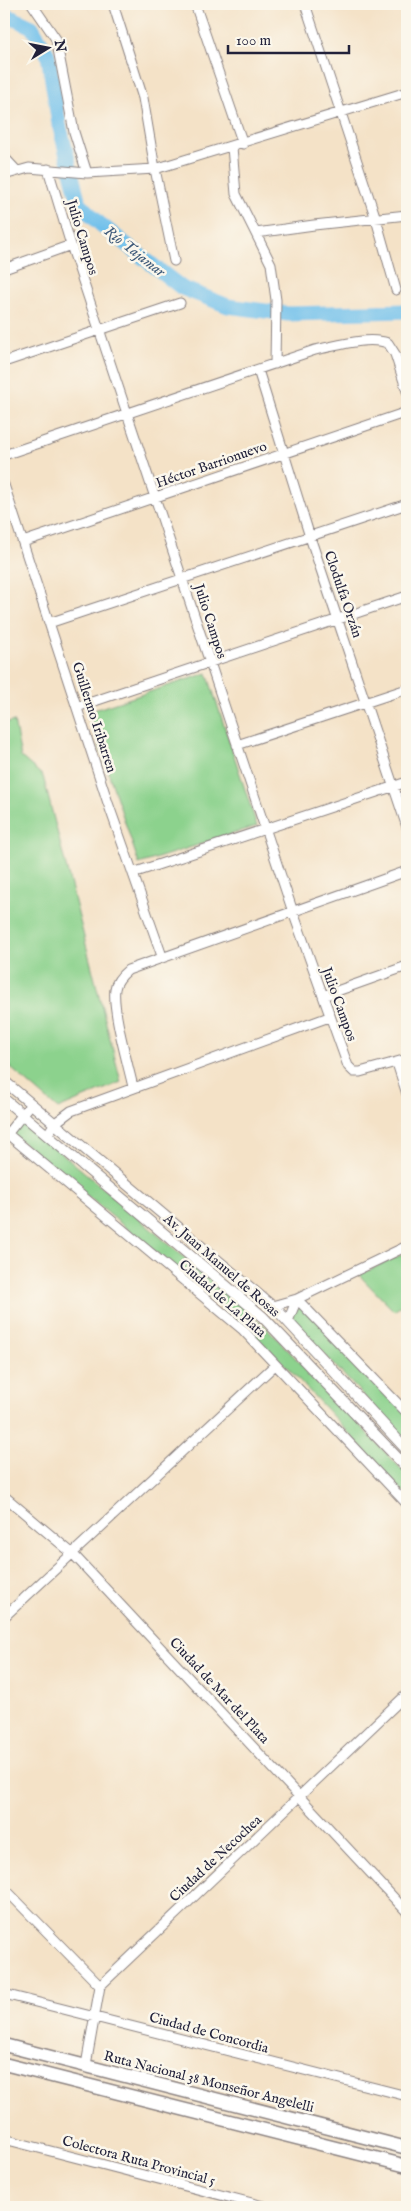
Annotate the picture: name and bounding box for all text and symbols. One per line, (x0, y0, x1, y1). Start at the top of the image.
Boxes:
north arrow (22, 22, 72, 72)
scale bar (228, 22, 350, 54)
text: 100 m (236, 31, 272, 50)
text: N (50, 37, 70, 53)
street label: Julio Campos (62, 196, 102, 277)
water label: Río Tajamar (100, 222, 170, 282)
street label: Héctor Barrionuevo (153, 437, 270, 492)
street label: Clodulfa Orzán (320, 548, 367, 641)
street label: Julio Campos (189, 580, 231, 661)
street label: Guillermo Iribarren (68, 660, 121, 775)
street label: Julio Campos (317, 963, 361, 1044)
street label: Av. Juan Manuel de Rosas (159, 1210, 283, 1321)
street label: Ciudad de La Plata (175, 1256, 270, 1342)
street label: Ciudad de Mar del Plata (165, 1634, 274, 1748)
street label: Ciudad de Necochea (166, 1811, 266, 1906)
street label: Ciudad de Concordia (147, 2008, 271, 2058)
street label: Ruta Nacional 38 Monseñor Angelelli (102, 2047, 316, 2117)
street label: Colectora Ruta Provincial 5 (60, 2132, 217, 2190)

